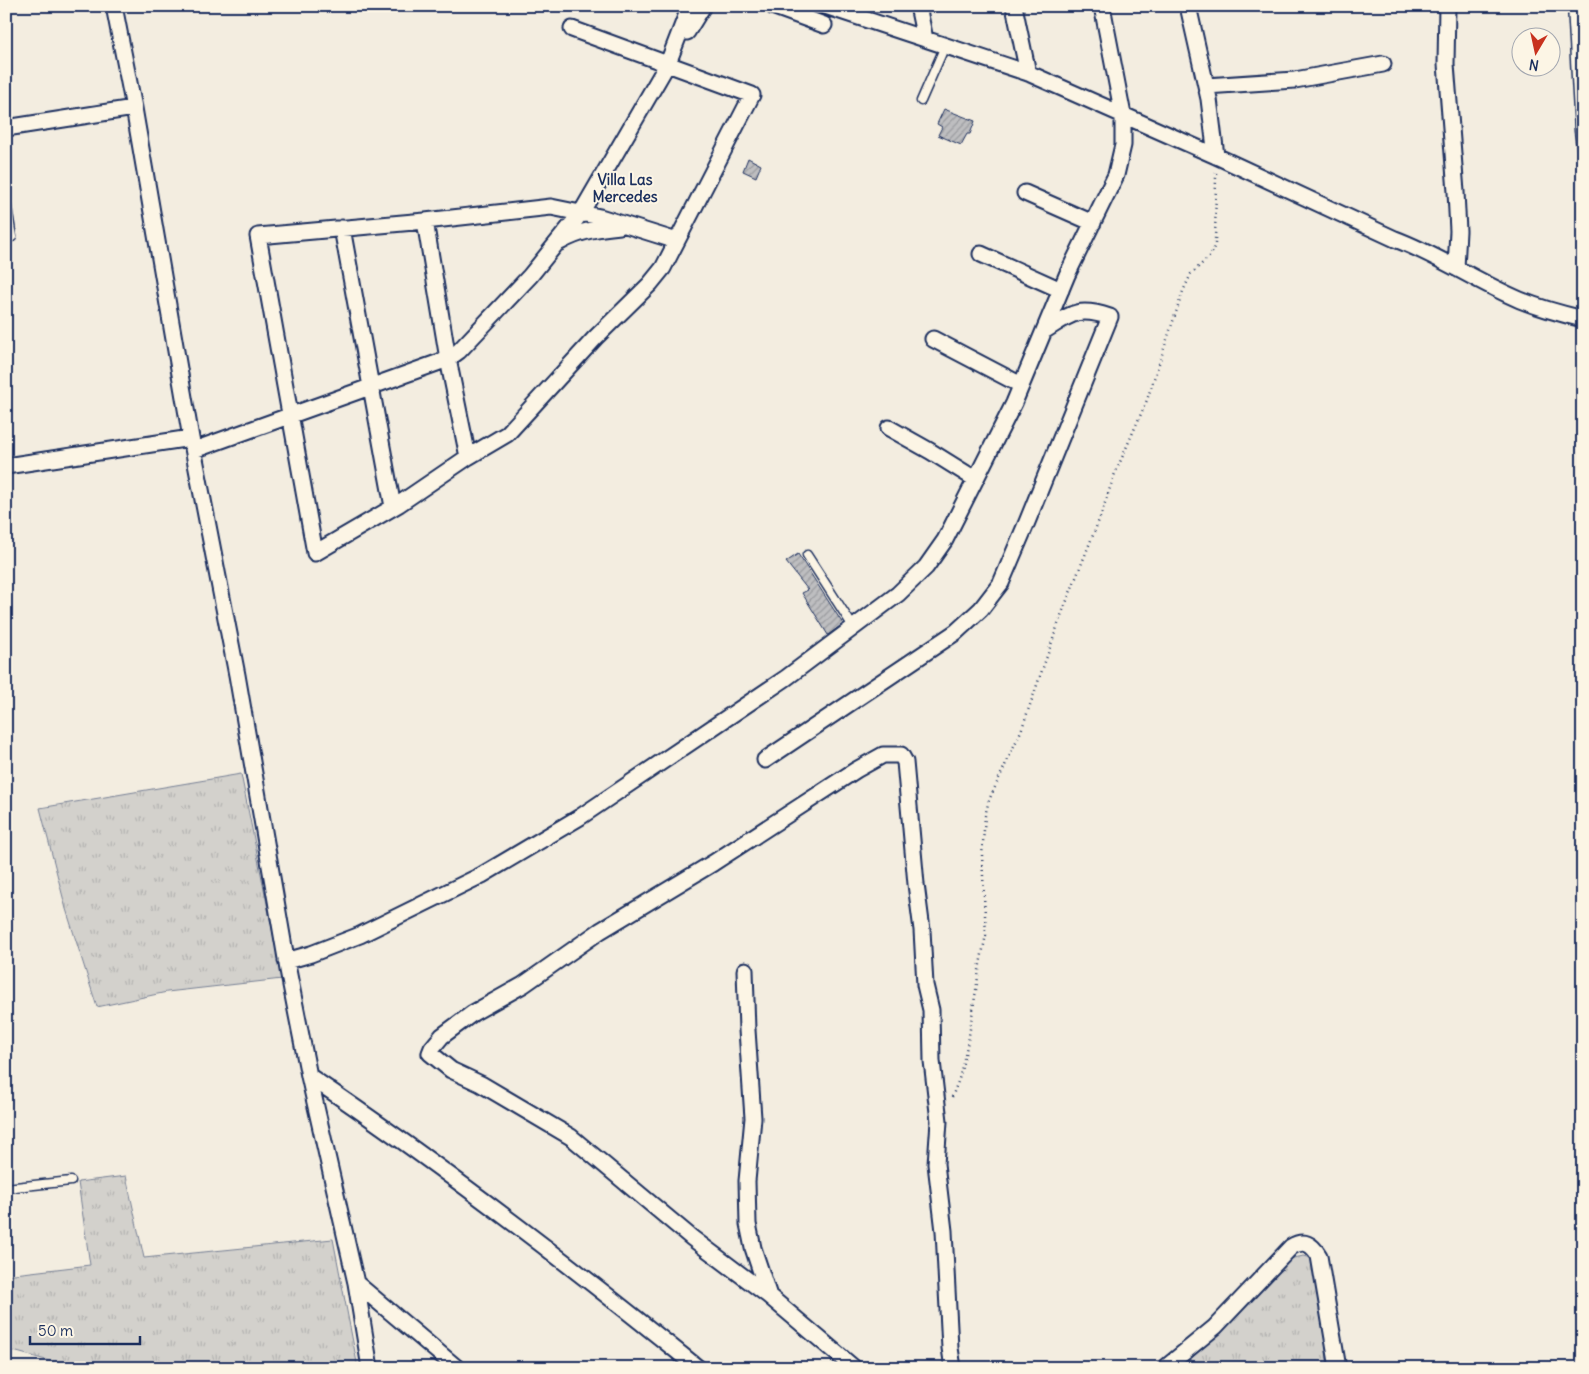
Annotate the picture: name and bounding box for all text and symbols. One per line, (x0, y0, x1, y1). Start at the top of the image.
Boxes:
north arrow (1512, 28, 1562, 78)
text: N (1528, 55, 1540, 74)
district label: Villa Las Mercedes (592, 170, 658, 206)
scale bar (30, 1314, 140, 1346)
text: 50 m (38, 1321, 73, 1340)

